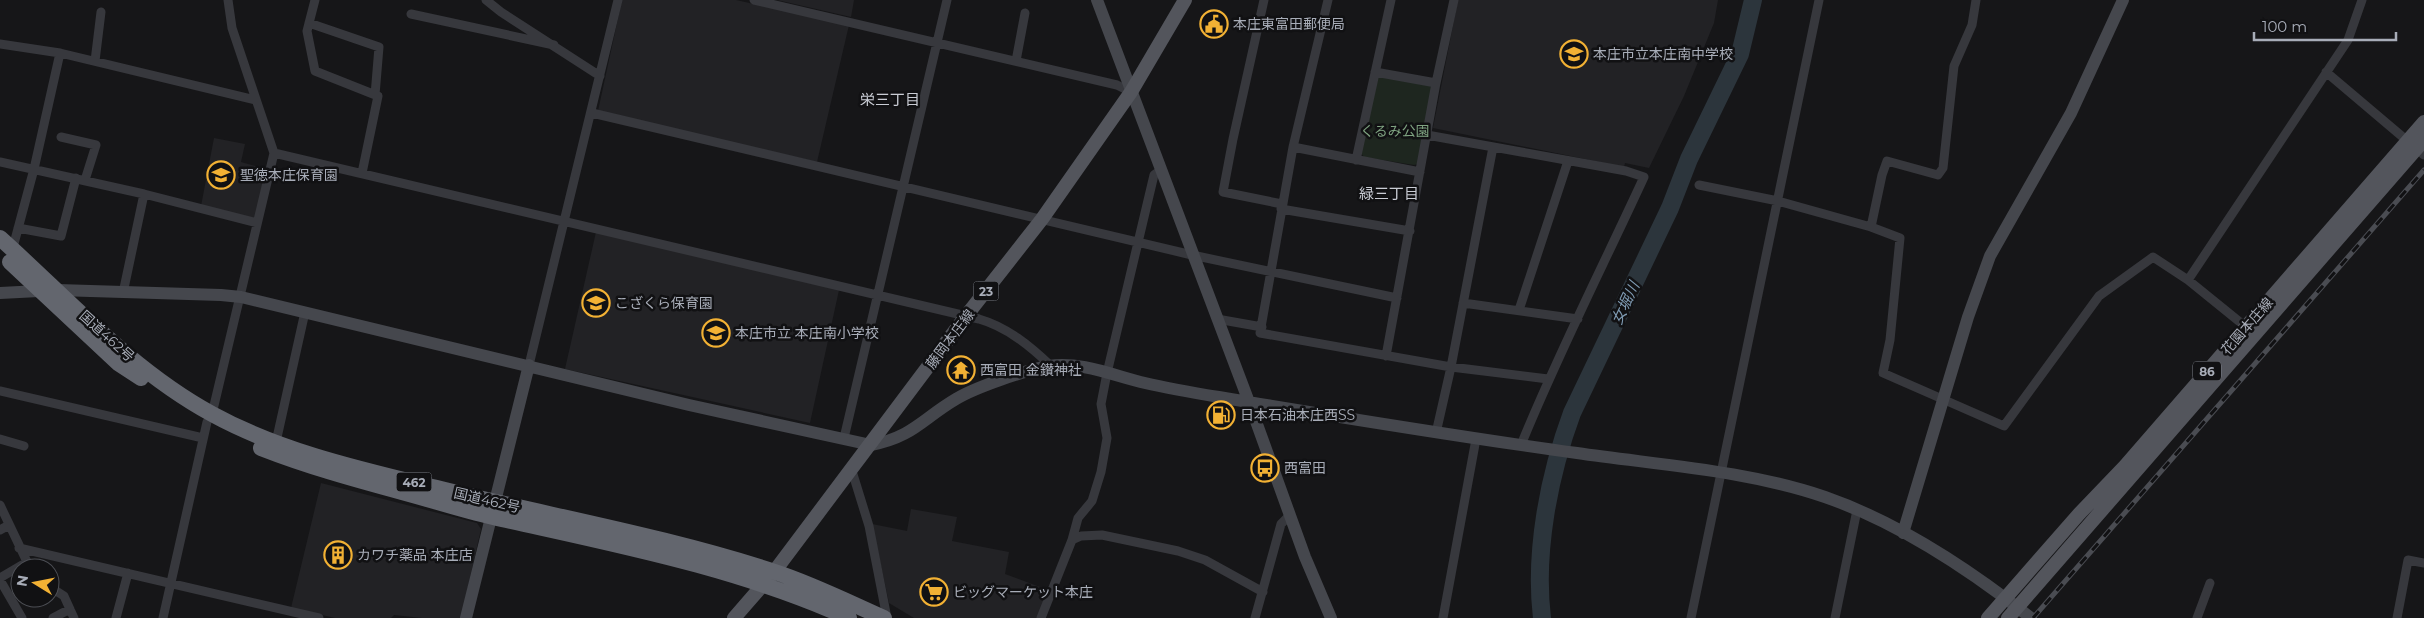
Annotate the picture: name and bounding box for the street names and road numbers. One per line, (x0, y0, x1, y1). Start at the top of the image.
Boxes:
road number: 23 (974, 282, 998, 300)
street label: 花園本庄線 (2217, 294, 2277, 358)
street label: 藤岡本庄線 (922, 306, 978, 372)
street label: 国道462号 (76, 307, 138, 365)
road number: 86 (2193, 362, 2221, 381)
road number: 462 (396, 472, 432, 492)
street label: 国道462号 (452, 484, 522, 516)

